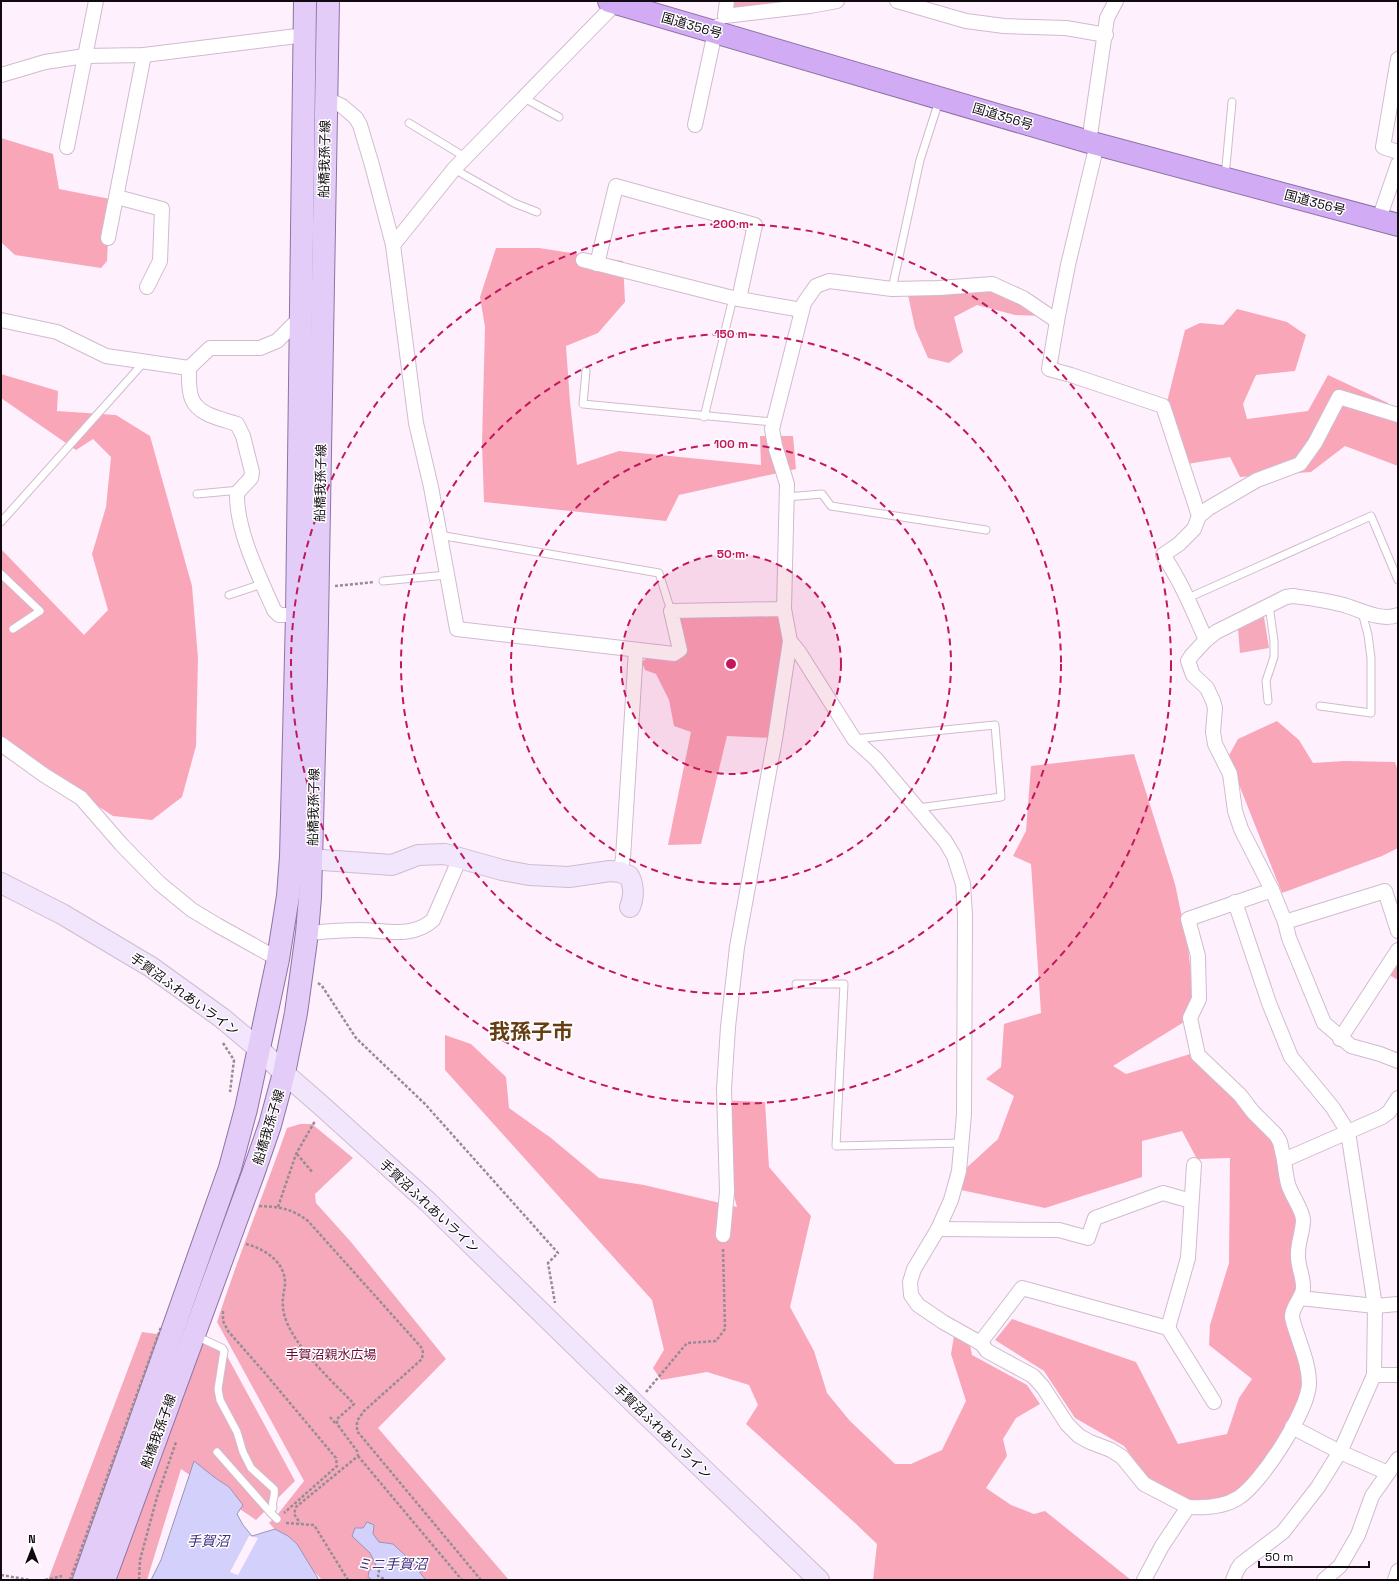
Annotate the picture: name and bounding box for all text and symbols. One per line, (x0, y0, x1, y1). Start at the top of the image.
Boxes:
street label: 国道356号 (659, 9, 724, 42)
street label: 国道356号 (970, 99, 1035, 134)
street label: 船橋我孫子線 (315, 120, 334, 198)
street label: 国道356号 (1282, 186, 1347, 219)
text: 200 m (713, 216, 749, 232)
text: 150 m (714, 326, 748, 342)
text: 100 m (714, 436, 748, 452)
street label: 船橋我孫子線 (311, 444, 330, 522)
text: 50 m (717, 546, 745, 562)
centre of rings (724, 657, 738, 671)
street label: 船橋我孫子線 (304, 768, 323, 846)
street label: 手賀沼ふれあいライン (127, 949, 242, 1039)
district label: 我孫子市 (489, 1018, 573, 1045)
street label: 船橋我孫子線 (249, 1087, 288, 1167)
street label: 手賀沼ふれあいライン (376, 1156, 483, 1257)
park label: 手賀沼親水広場 (285, 1346, 377, 1363)
street label: 手賀沼ふれあいライン (610, 1380, 715, 1483)
street label: 船橋我孫子線 (137, 1392, 180, 1471)
north arrow (12, 1529, 52, 1569)
text: N (28, 1532, 36, 1546)
water label: 手賀沼 (187, 1532, 231, 1550)
scale bar (1259, 1543, 1369, 1569)
text: 50 m (1265, 1549, 1293, 1565)
water label: ミニ手賀沼 (357, 1555, 429, 1573)

